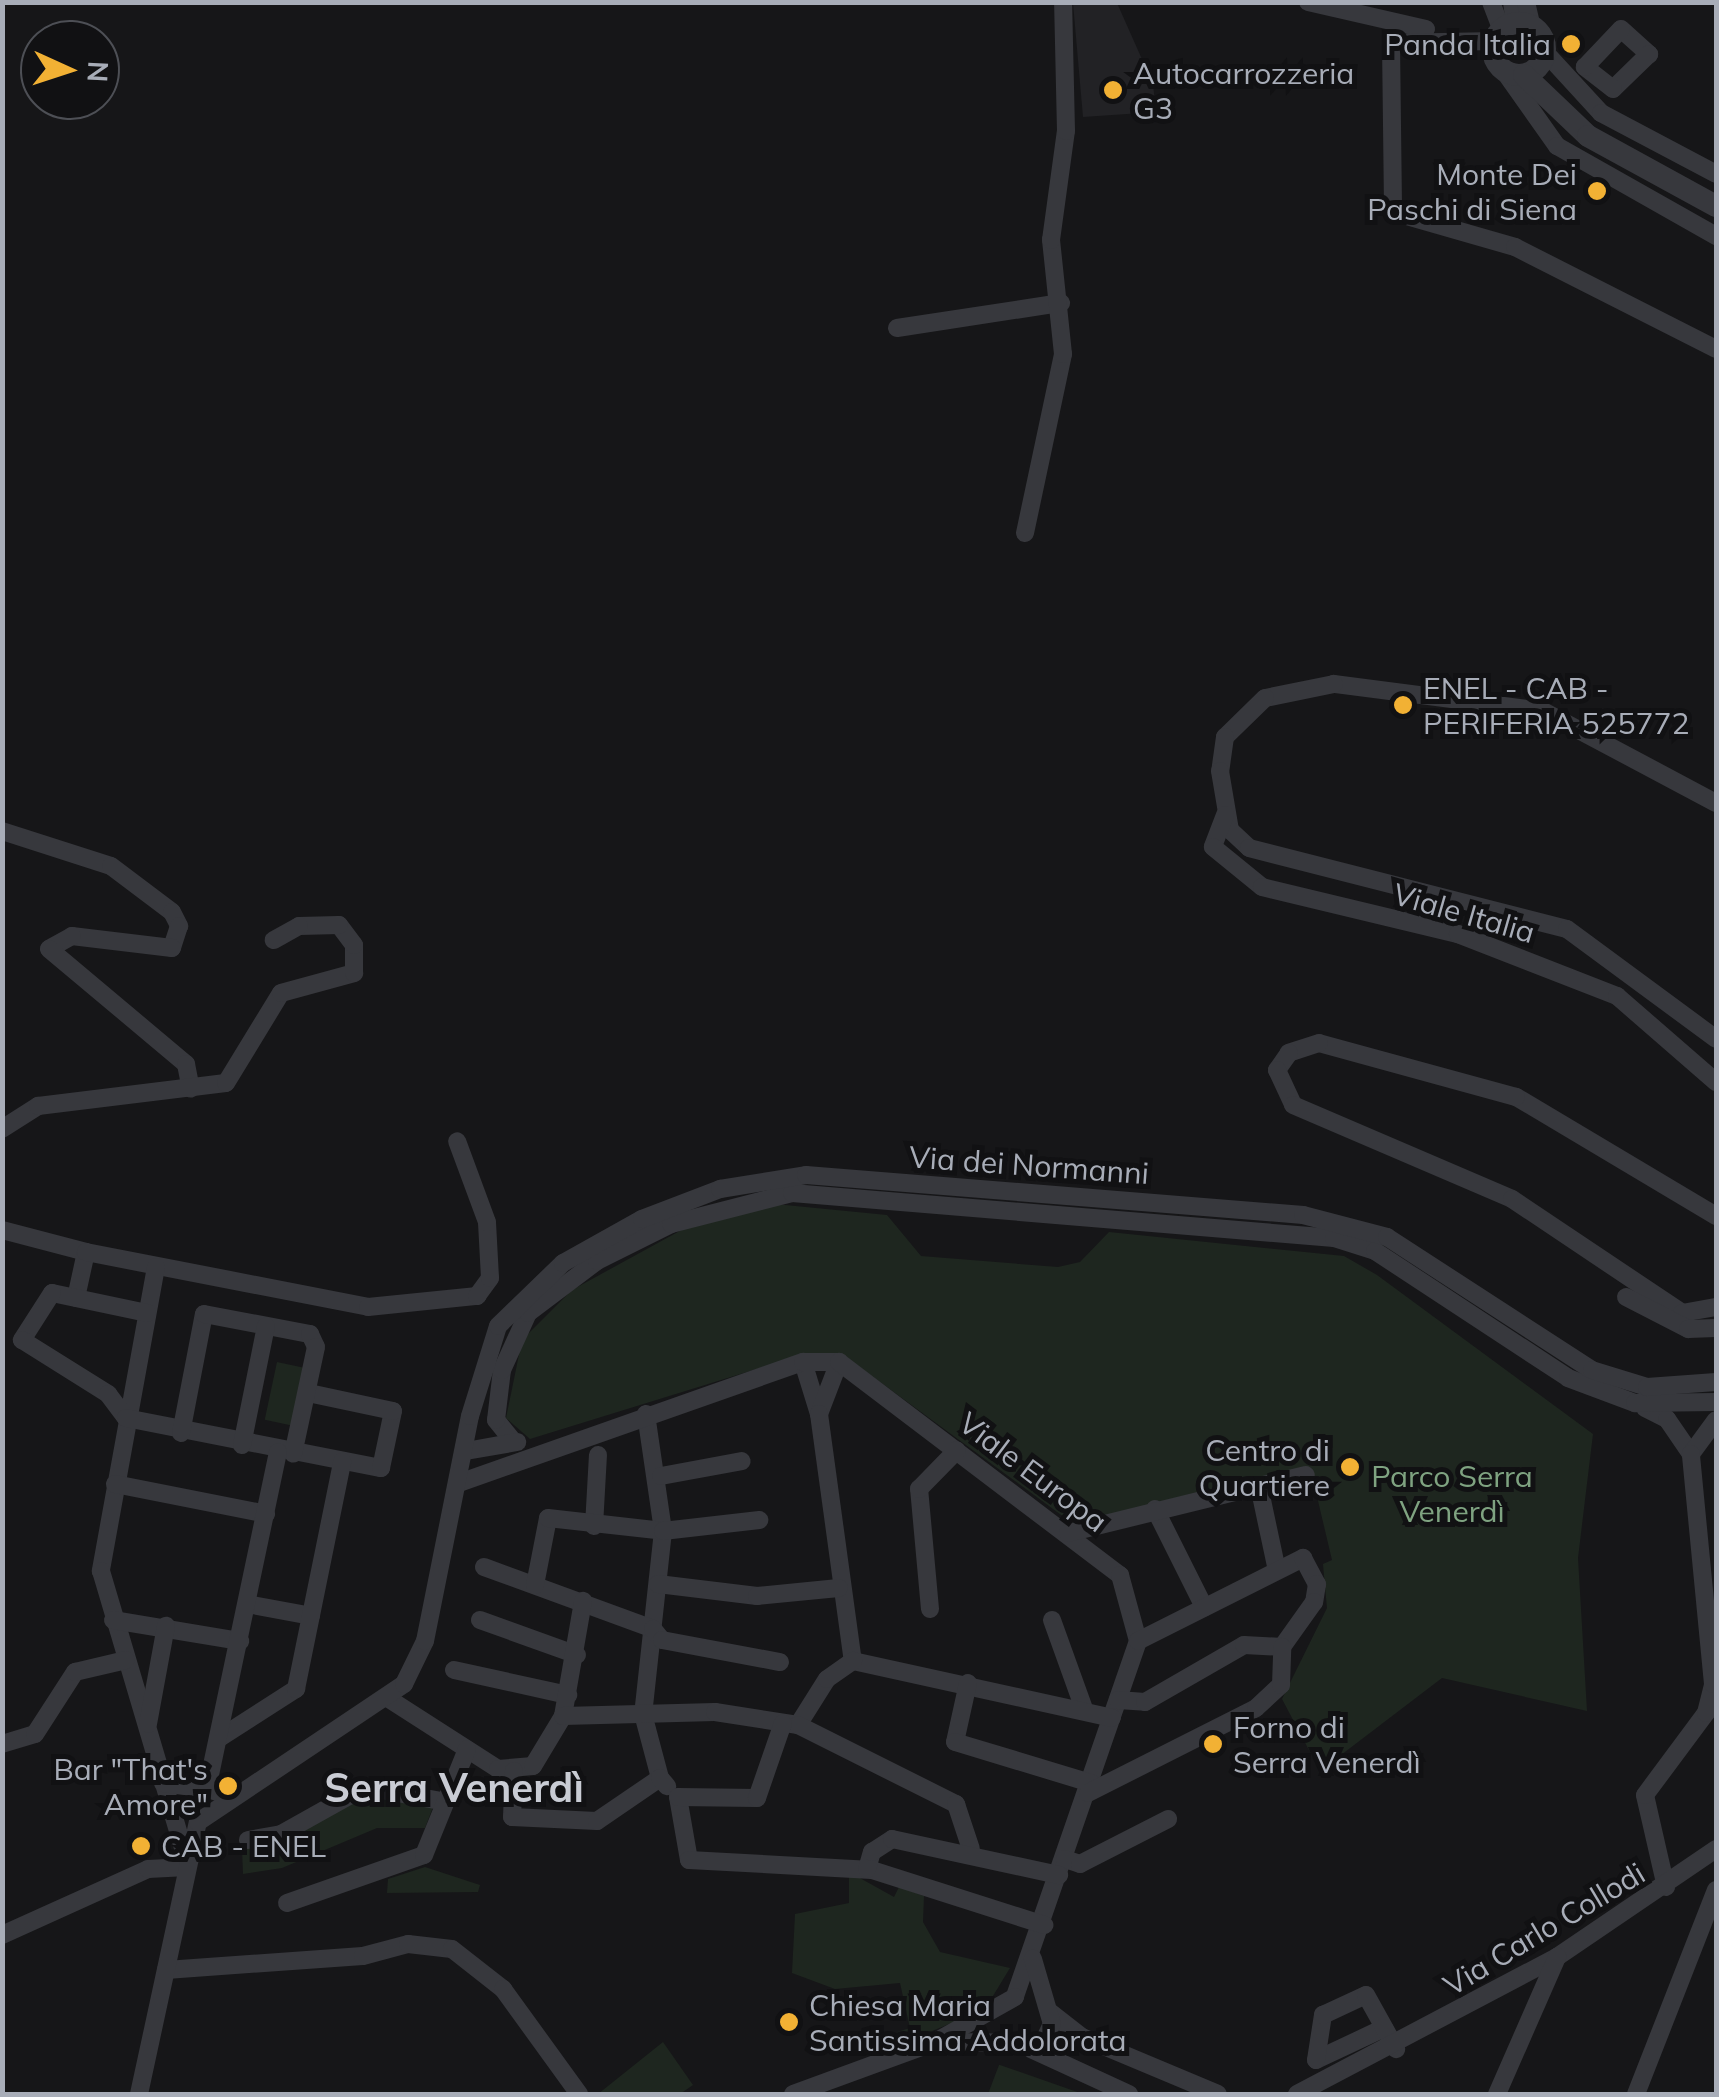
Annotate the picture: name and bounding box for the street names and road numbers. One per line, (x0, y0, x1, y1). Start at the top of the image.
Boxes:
street label: Viale Italia (1389, 876, 1539, 950)
street label: Via dei Normanni (908, 1139, 1150, 1191)
street label: Viale Europa (952, 1405, 1114, 1539)
street label: Via Carlo Collodi (1437, 1855, 1651, 2003)

